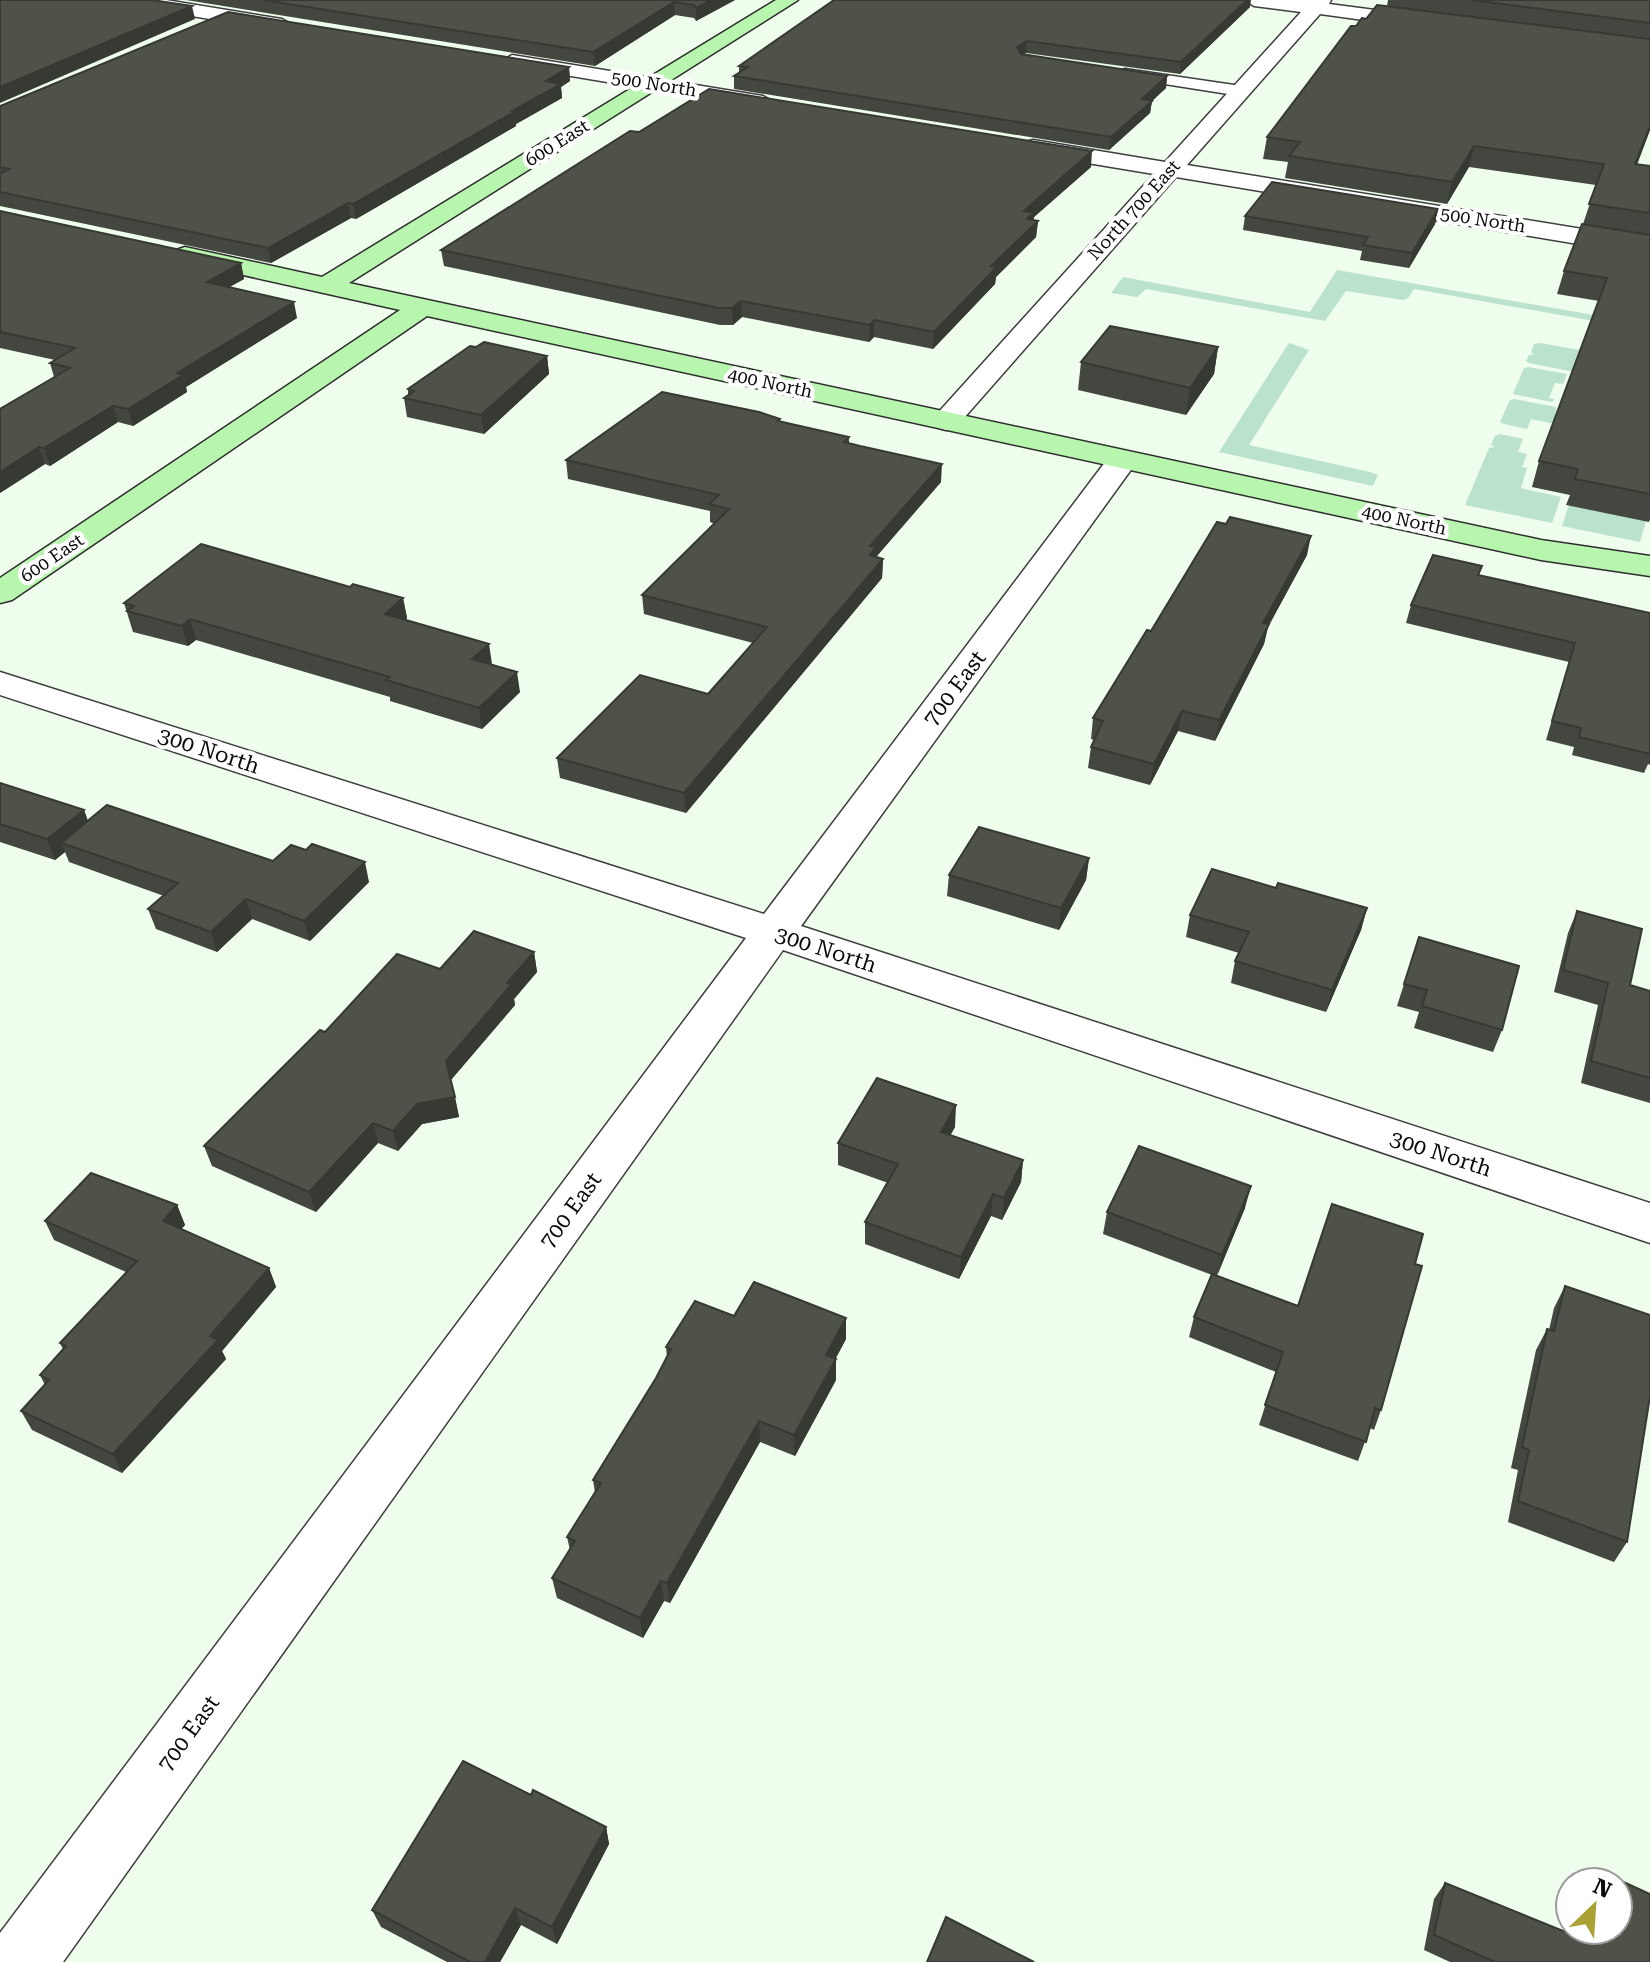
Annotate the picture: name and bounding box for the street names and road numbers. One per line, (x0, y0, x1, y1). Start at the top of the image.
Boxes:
street label: 500 North (610, 66, 699, 101)
street label: 600 East (521, 115, 593, 170)
street label: North 700 East (1083, 155, 1184, 264)
street label: 500 North (1439, 202, 1528, 237)
street label: 400 North (726, 363, 815, 402)
street label: 400 North (1360, 500, 1449, 539)
street label: 600 East (16, 529, 87, 586)
street label: 700 East (918, 646, 991, 731)
street label: 300 North (155, 722, 263, 779)
street label: 300 North (772, 921, 880, 978)
street label: 300 North (1387, 1125, 1495, 1182)
street label: 700 East (535, 1168, 606, 1253)
street label: 700 East (153, 1691, 224, 1776)

